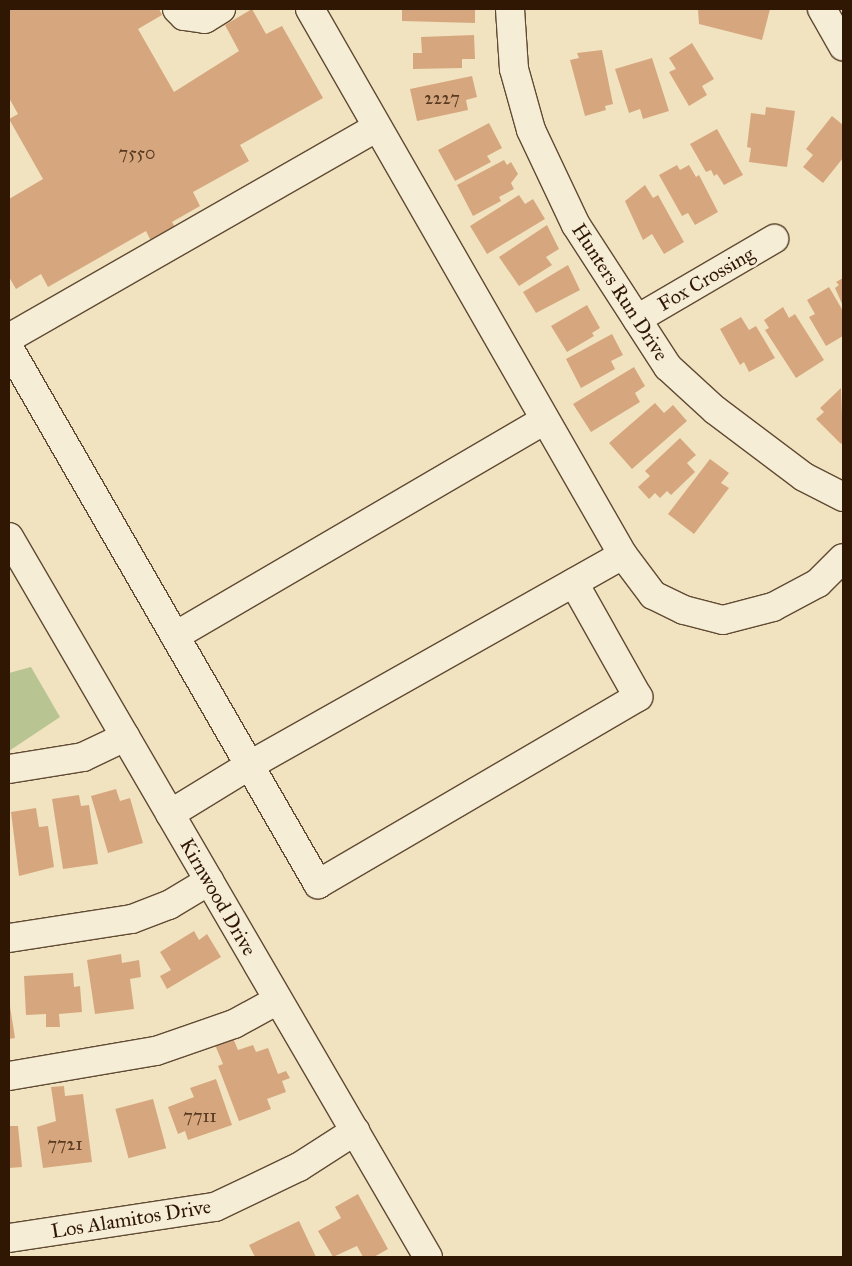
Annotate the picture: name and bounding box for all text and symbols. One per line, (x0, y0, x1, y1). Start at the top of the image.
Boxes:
house number: 2227 (424, 87, 460, 109)
house number: 7550 (119, 142, 155, 164)
street label: Hunters Run Drive (567, 219, 673, 365)
street label: Fox Crossing (654, 242, 758, 316)
street label: Kirnwood Drive (175, 834, 261, 960)
house number: 7711 (183, 1105, 217, 1127)
house number: 7721 (47, 1133, 83, 1155)
street label: Los Alamitos Drive (49, 1195, 213, 1243)

